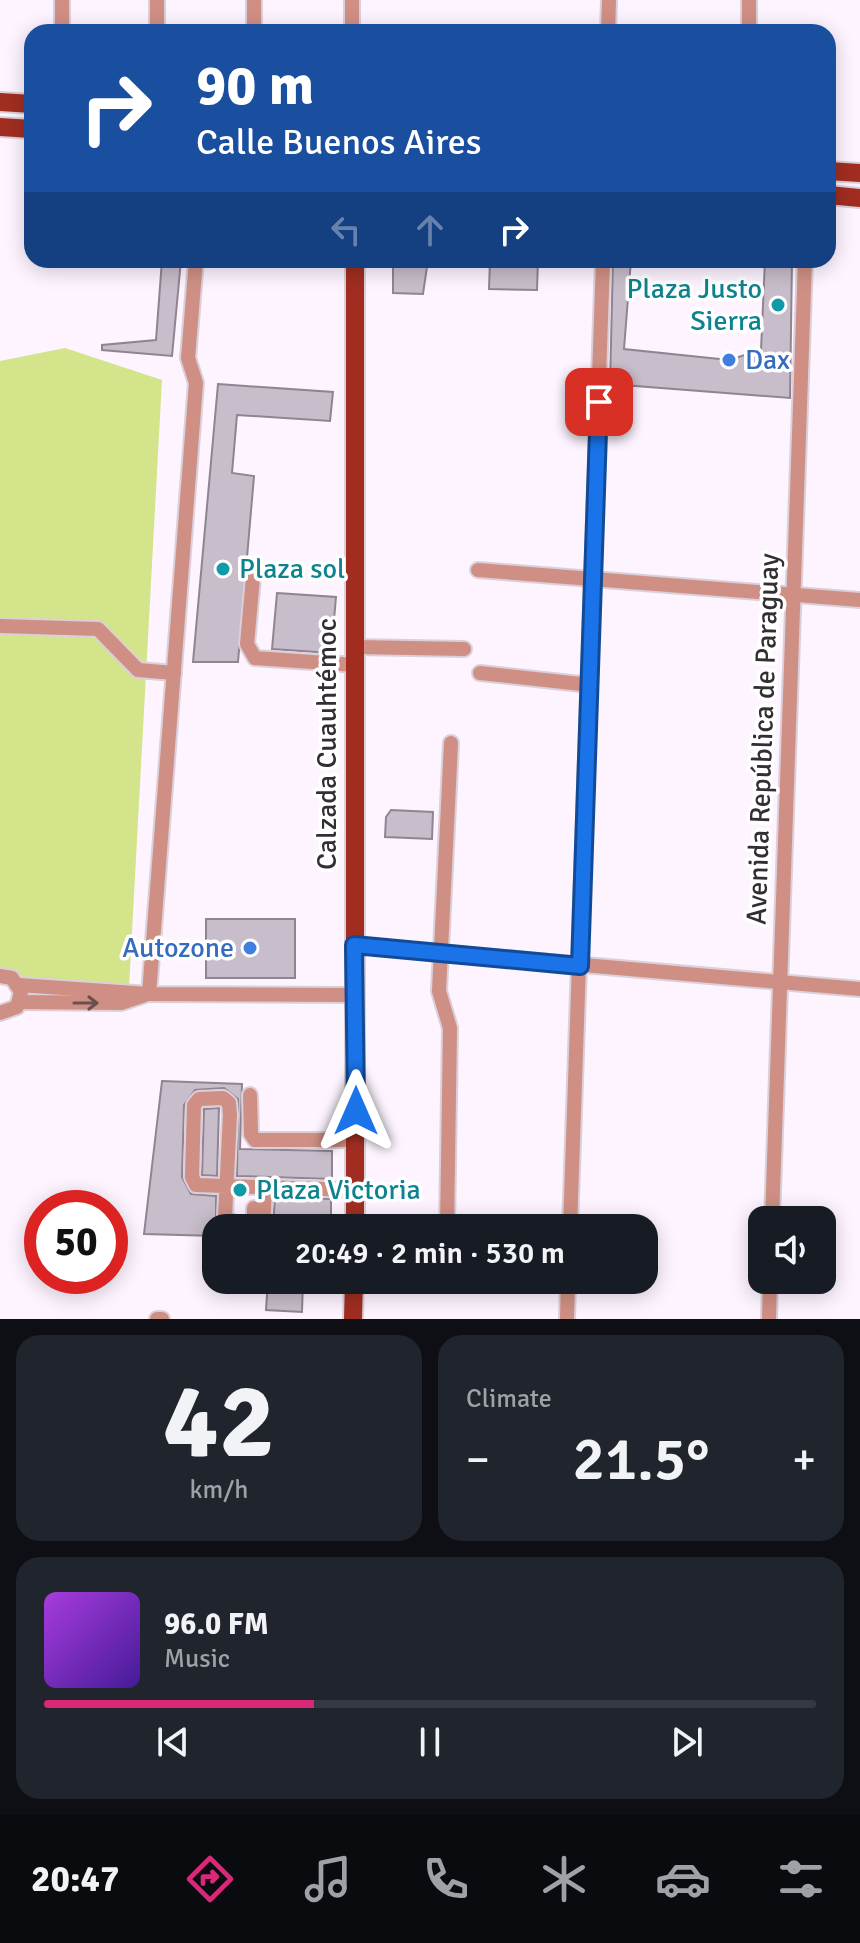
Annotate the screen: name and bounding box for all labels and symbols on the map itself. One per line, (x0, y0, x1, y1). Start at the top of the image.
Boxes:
place label: Plaza Justo Sierra (627, 272, 762, 338)
marker: Plaza Justo Sierra (769, 296, 787, 314)
place label: Dax (745, 343, 790, 377)
marker: Dax (720, 351, 738, 369)
pin (565, 368, 633, 436)
place label: Plaza sol (239, 552, 345, 586)
street label: Avenida República de Paraguay (740, 553, 786, 925)
marker: Plaza sol (214, 560, 232, 578)
street label: Calzada Cuauhtémoc (310, 618, 344, 870)
place label: Autozone (122, 931, 234, 965)
marker: Autozone (241, 939, 259, 957)
one-way arrow (72, 995, 99, 1011)
position arrow (314, 1069, 398, 1153)
place label: Plaza Victoria (256, 1173, 421, 1207)
marker: Plaza Victoria (231, 1181, 249, 1199)
speed limit sign: 50 (24, 1190, 128, 1294)

